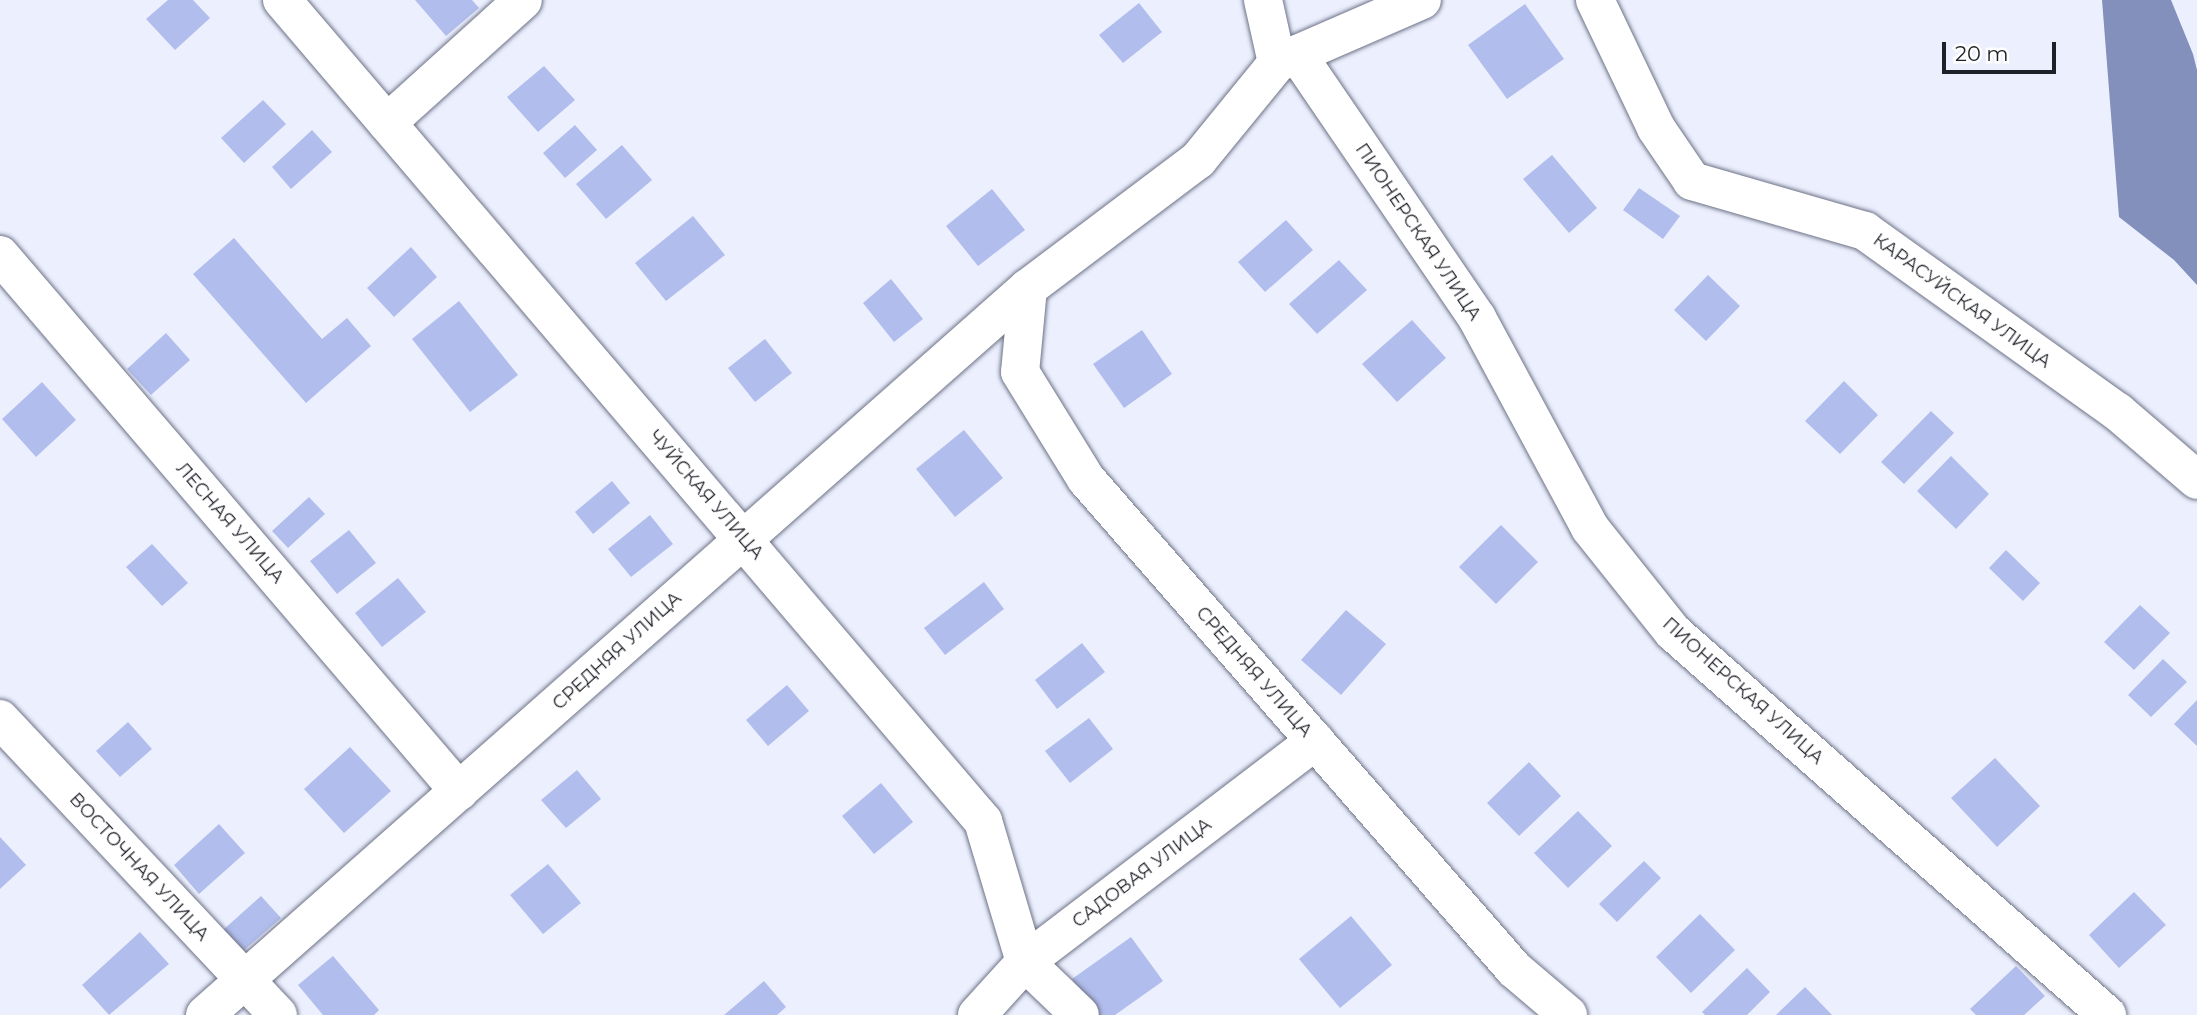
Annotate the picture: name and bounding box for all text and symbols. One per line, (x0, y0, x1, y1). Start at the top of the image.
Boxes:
scale bar (1945, 28, 2059, 72)
text: 20 m (1955, 41, 2009, 66)
street label: ПИОНЕРСКАЯ УЛИЦА (1351, 139, 1485, 325)
street label: КАРАСУЙСКАЯ УЛИЦА (1869, 229, 2055, 373)
street label: ЧУЙСКАЯ УЛИЦА (644, 426, 768, 564)
street label: ЛЕСНАЯ УЛИЦА (172, 458, 288, 588)
street label: СРЕДНЯЯ УЛИЦА (548, 587, 686, 715)
street label: СРЕДНЯЯ УЛИЦА (1191, 602, 1317, 742)
street label: ПИОНЕРСКАЯ УЛИЦА (1658, 613, 1828, 769)
street label: ВОСТОЧНАЯ УЛИЦА (65, 788, 213, 946)
street label: САДОВАЯ УЛИЦА (1068, 814, 1216, 932)

